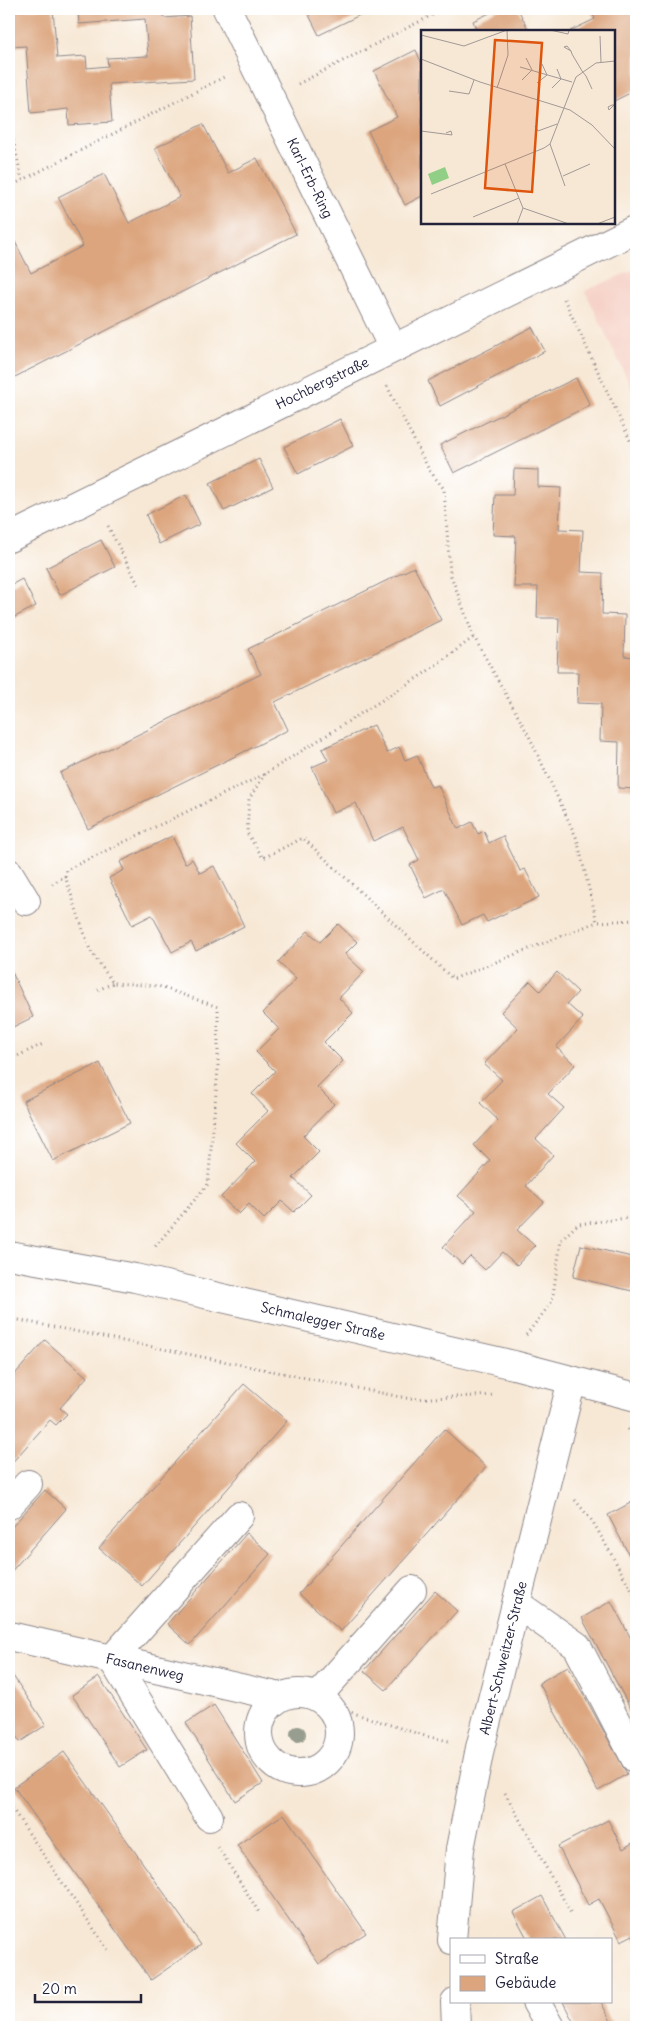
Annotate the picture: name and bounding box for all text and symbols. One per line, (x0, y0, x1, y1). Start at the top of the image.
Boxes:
inset map (421, 30, 615, 224)
street label: Karl-Erb-Ring (283, 135, 337, 221)
street label: Hochbergstraße (272, 353, 372, 413)
street label: Schmalegger Straße (259, 1298, 387, 1344)
street label: Albert-Schweitzer-Straße (475, 1579, 531, 1737)
street label: Fasanenweg (104, 1649, 186, 1685)
legend (450, 1938, 612, 2004)
text: Straße (495, 1949, 539, 1968)
scale bar (35, 1971, 141, 2003)
text: Gebäude (495, 1973, 556, 1992)
text: 20 m (42, 1979, 77, 1998)

